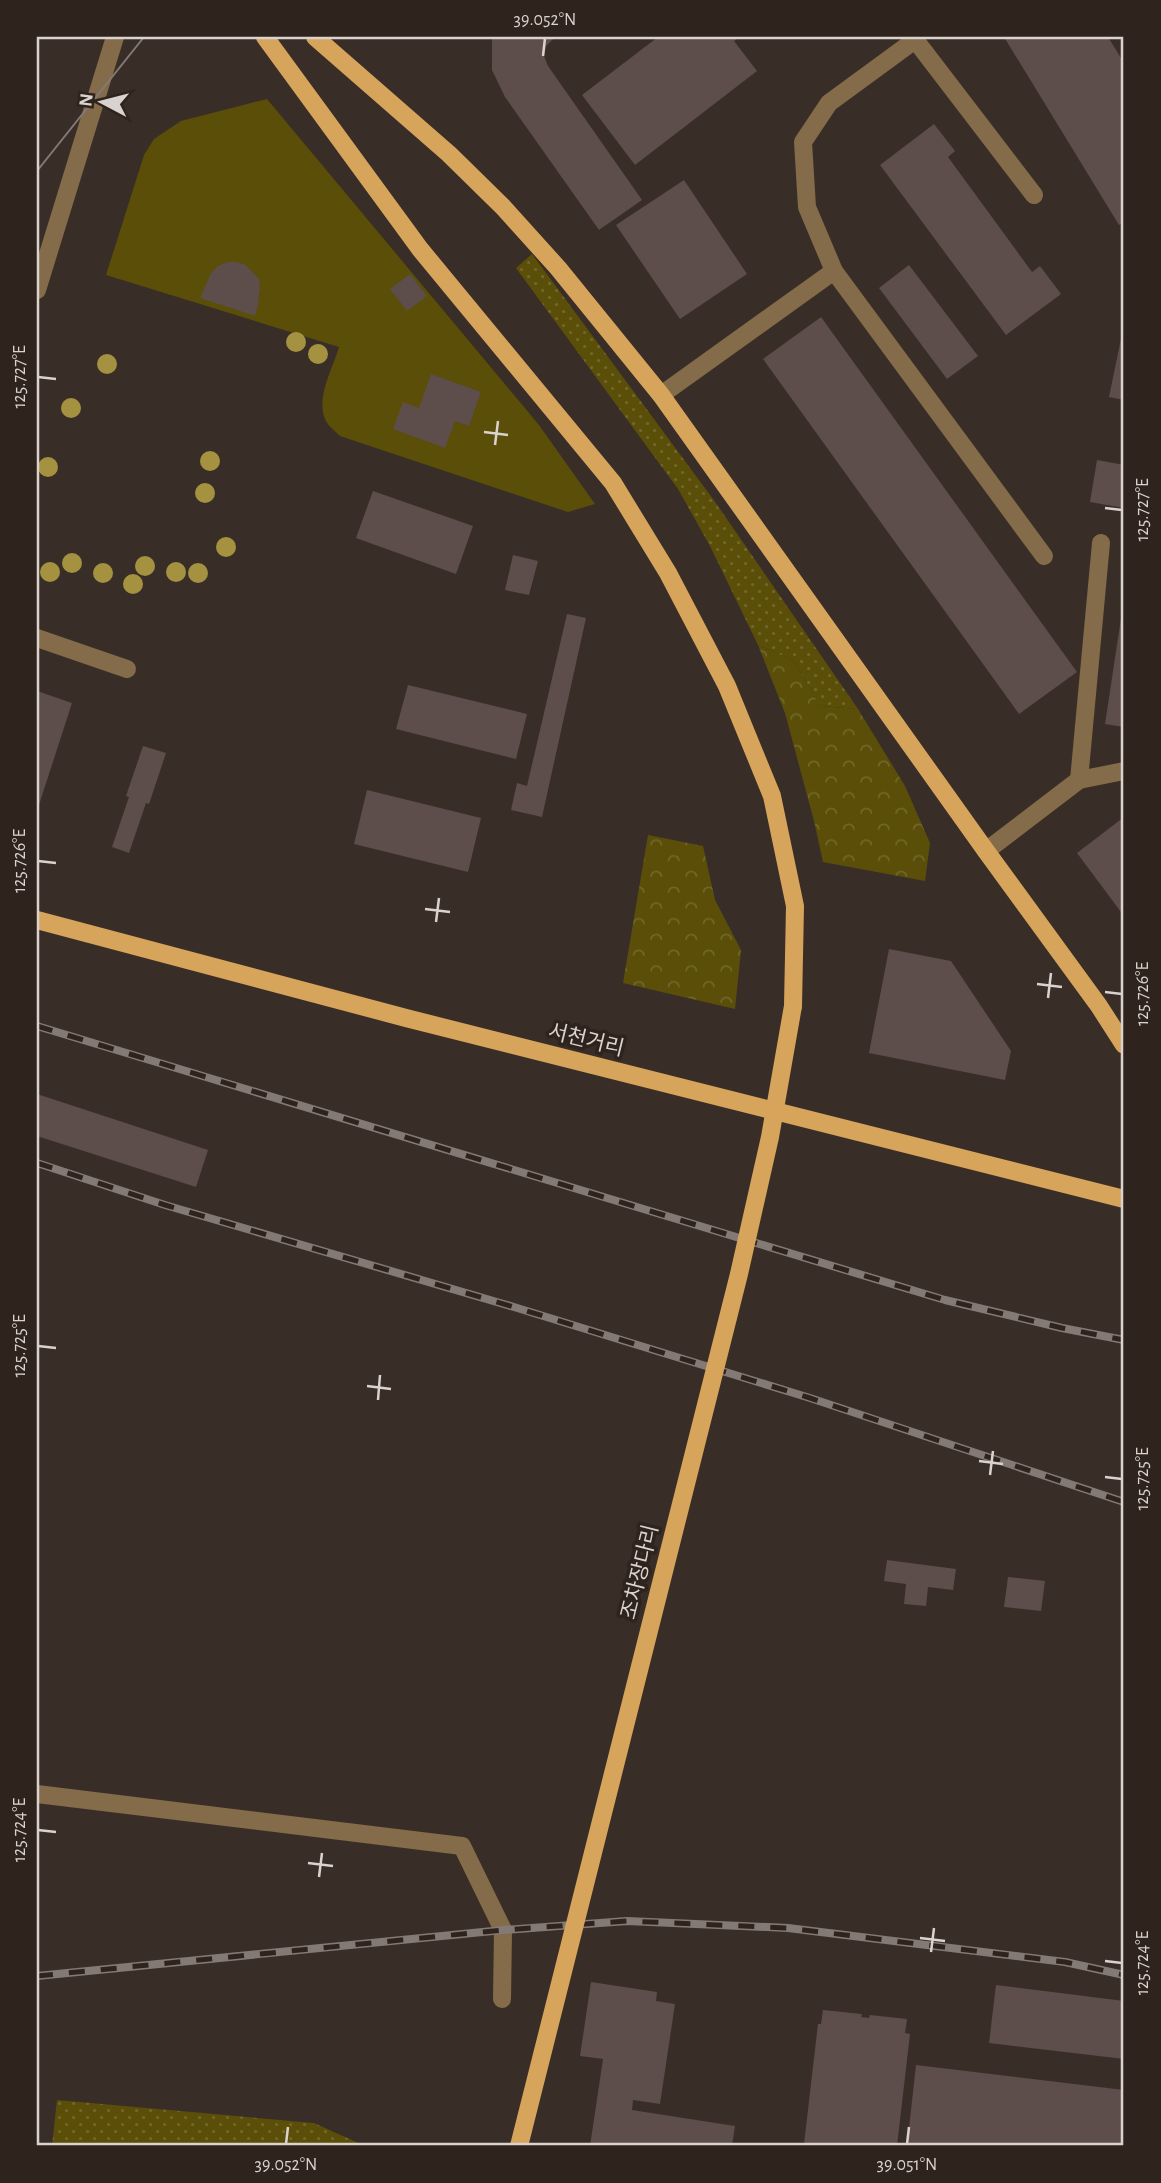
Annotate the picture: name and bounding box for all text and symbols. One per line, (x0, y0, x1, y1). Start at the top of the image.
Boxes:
text: 39.052°N (514, 11, 576, 29)
north arrow (66, 66, 136, 136)
text: N (76, 92, 97, 108)
text: 125.727°E (11, 345, 29, 409)
text: 125.727°E (1134, 478, 1152, 542)
text: 125.726°E (11, 829, 29, 893)
text: 125.726°E (1134, 962, 1152, 1026)
street label: 서천거리 (546, 1019, 626, 1060)
text: 125.725°E (11, 1314, 29, 1378)
text: 125.725°E (1134, 1447, 1152, 1511)
street label: 조차장다리 (617, 1522, 662, 1621)
text: 125.724°E (11, 1798, 29, 1862)
text: 125.724°E (1134, 1931, 1152, 1995)
text: 39.052°N (255, 2156, 317, 2174)
text: 39.051°N (877, 2156, 937, 2174)

